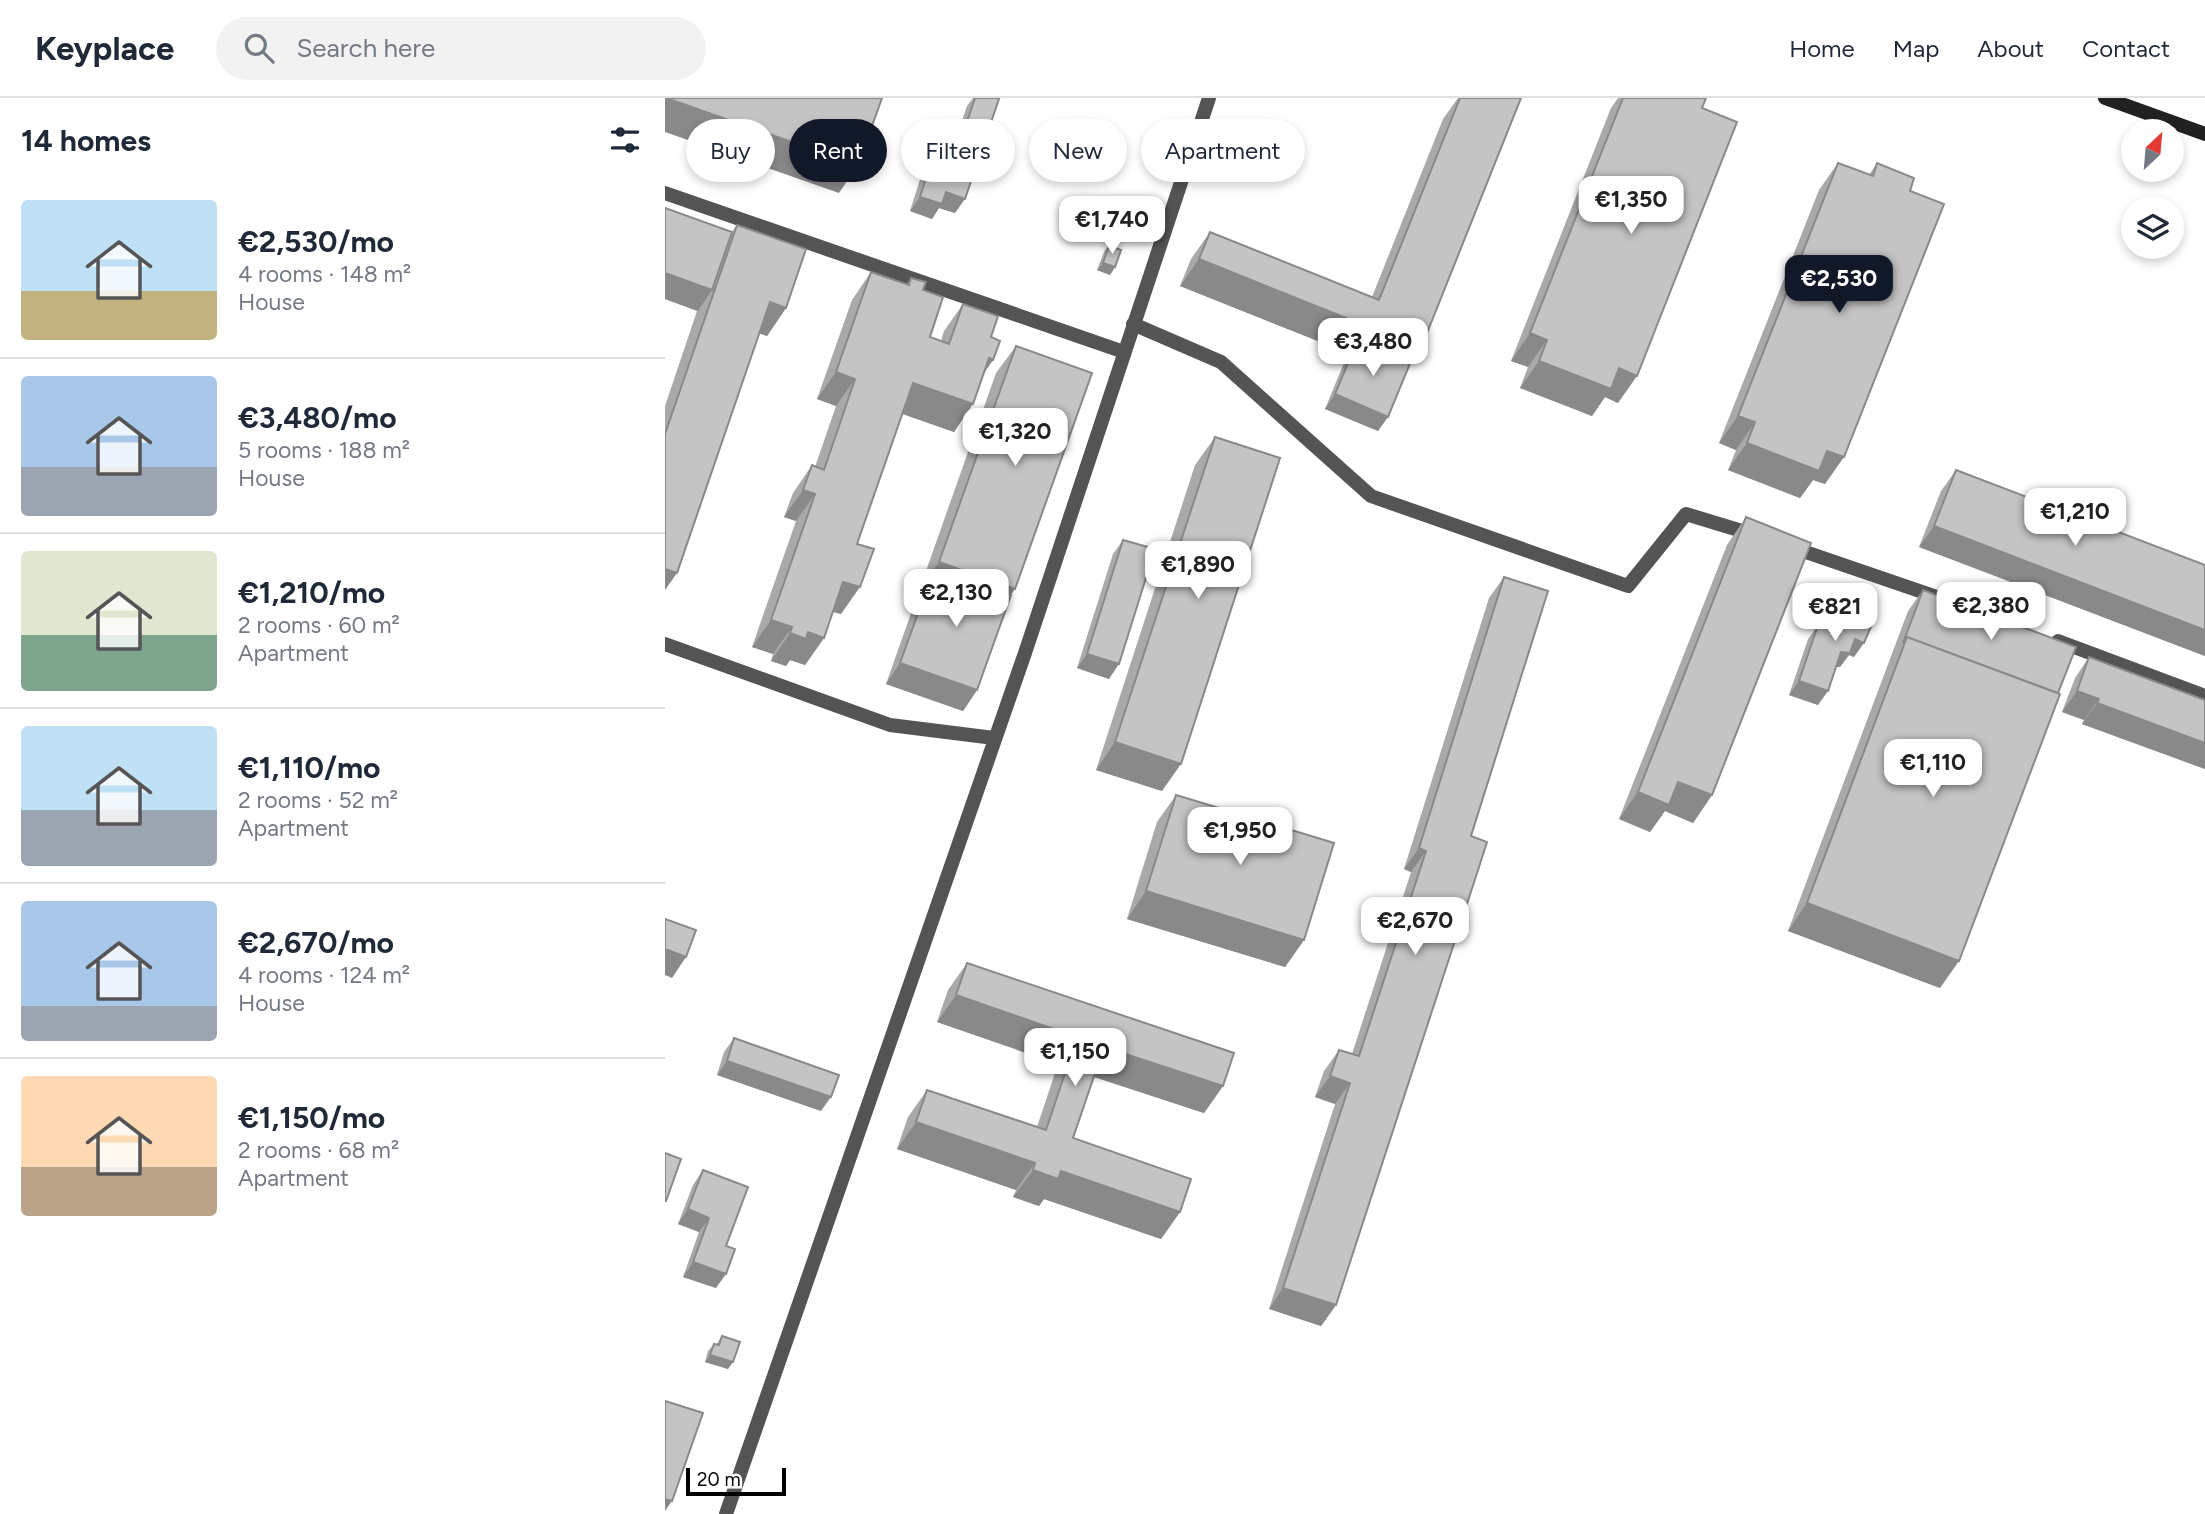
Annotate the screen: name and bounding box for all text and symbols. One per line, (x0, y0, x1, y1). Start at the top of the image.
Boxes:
search box (216, 17, 706, 80)
text: Keyplace (35, 29, 174, 68)
icon: search (240, 29, 278, 67)
text: Search here (296, 32, 435, 64)
text: Home (1789, 34, 1855, 63)
text: Map (1893, 34, 1939, 63)
text: About (1977, 34, 2044, 63)
text: Contact (2082, 34, 2170, 63)
chip: Buy (686, 119, 775, 182)
chip: Rent (789, 119, 887, 182)
chip: Filters (901, 119, 1015, 182)
chip: New (1029, 119, 1127, 182)
chip: Apartment (1141, 119, 1305, 182)
north arrow (2121, 119, 2184, 182)
map controls (2121, 119, 2184, 259)
icon: filters (606, 121, 644, 159)
text: 14 homes (21, 122, 151, 159)
pin: €1,350 (1574, 176, 1688, 236)
text: €1,350 (1595, 185, 1667, 213)
button: layers (2121, 196, 2184, 259)
pin: €1,740 (1055, 197, 1169, 256)
text: €1,740 (1075, 205, 1149, 233)
text: €2,530/mo (238, 223, 394, 260)
icon: home (77, 228, 161, 312)
pin: €2,530 (1782, 256, 1896, 315)
text: 4 rooms · 148 m² (238, 260, 411, 288)
text: €2,530 (1801, 264, 1877, 292)
text: House (238, 288, 305, 316)
pin: €3,480 (1316, 318, 1430, 378)
text: €3,480 (1334, 327, 1412, 355)
text: €3,480/mo (238, 399, 397, 436)
icon: home (77, 404, 161, 488)
pin: €1,320 (958, 408, 1072, 468)
text: €1,320 (979, 417, 1051, 445)
text: 5 rooms · 188 m² (238, 436, 410, 464)
text: House (238, 464, 305, 492)
pin: €1,210 (2018, 489, 2132, 548)
text: €1,210 (2040, 497, 2110, 525)
pin: €1,890 (1141, 542, 1255, 601)
text: €1,890 (1161, 550, 1235, 578)
pin: €2,130 (899, 570, 1013, 629)
text: €1,210/mo (238, 574, 385, 611)
text: €2,130 (920, 578, 992, 606)
icon: home (77, 579, 161, 663)
pin: €2,380 (1934, 582, 2048, 642)
pin: €821 (1794, 584, 1876, 643)
text: €2,380 (1953, 591, 2029, 619)
text: €821 (1808, 592, 1862, 620)
text: 2 rooms · 60 m² (238, 611, 400, 639)
text: Apartment (238, 639, 349, 667)
pin: €1,110 (1876, 740, 1990, 799)
text: €1,110 (1900, 748, 1966, 776)
text: €1,110/mo (238, 749, 381, 786)
icon: home (77, 754, 161, 838)
text: 2 rooms · 52 m² (238, 786, 398, 814)
pin: €1,950 (1183, 808, 1297, 867)
text: Apartment (238, 814, 349, 842)
text: €1,950 (1203, 816, 1277, 844)
pin: €2,670 (1358, 898, 1472, 957)
text: €2,670 (1377, 906, 1453, 934)
text: €2,670/mo (238, 924, 394, 961)
icon: home (77, 929, 161, 1013)
text: 4 rooms · 124 m² (238, 961, 410, 989)
text: House (238, 989, 305, 1017)
pin: €1,150 (1018, 1028, 1132, 1088)
text: €1,150 (1040, 1037, 1110, 1065)
text: €1,150/mo (238, 1099, 385, 1136)
icon: home (77, 1104, 161, 1188)
text: 2 rooms · 68 m² (238, 1136, 399, 1164)
text: Apartment (238, 1164, 349, 1192)
scale bar (686, 1465, 786, 1497)
text: 20 m (697, 1468, 741, 1491)

